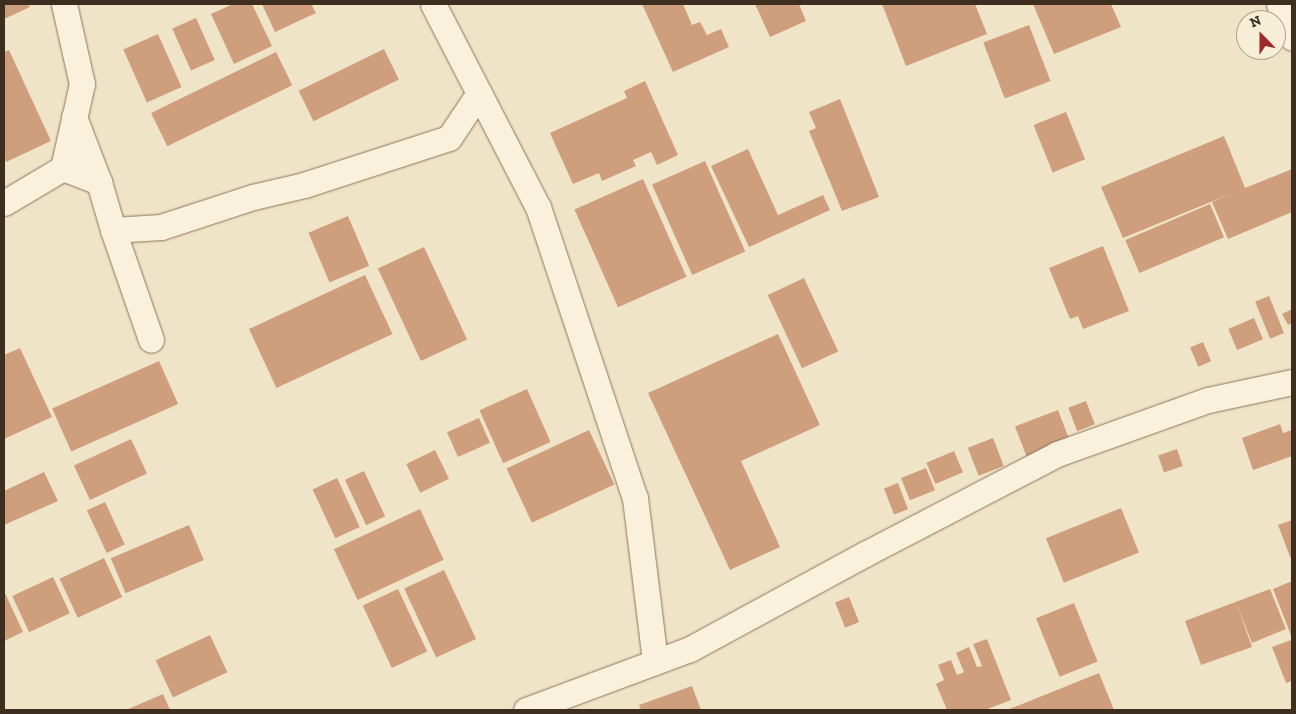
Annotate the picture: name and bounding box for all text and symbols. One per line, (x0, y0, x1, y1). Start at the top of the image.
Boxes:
north arrow (1236, 10, 1286, 60)
text: N (1247, 12, 1264, 31)

